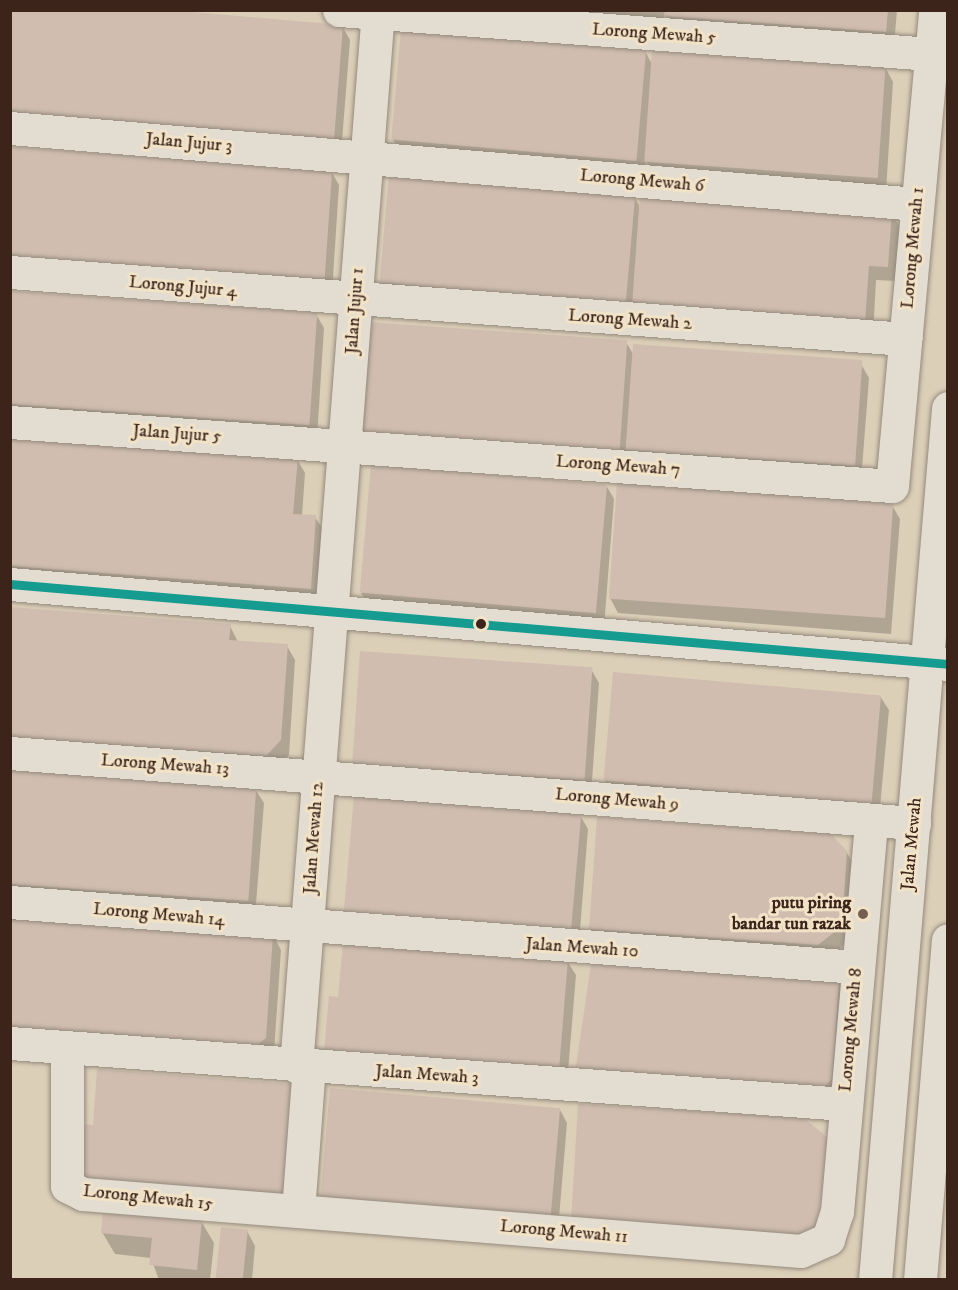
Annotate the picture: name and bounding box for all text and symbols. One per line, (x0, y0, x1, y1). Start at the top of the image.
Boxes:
street label: Lorong Mewah 5 (591, 19, 717, 49)
street label: Jalan Jujur 3 (145, 128, 233, 158)
street label: Lorong Mewah 6 (579, 165, 705, 197)
street label: Lorong Mewah 1 (897, 186, 929, 310)
street label: Jalan Jujur 1 (341, 267, 369, 355)
street label: Lorong Jujur 4 (128, 272, 238, 302)
street label: Lorong Mewah 2 (567, 305, 693, 335)
street label: Jalan Jujur 5 (132, 420, 222, 448)
street label: Lorong Mewah 7 (555, 451, 681, 481)
unlabelled marker (475, 618, 487, 630)
street label: Lorong Mewah 13 (100, 750, 230, 780)
street label: Jalan Mewah 12 (299, 781, 329, 895)
street label: Lorong Mewah 9 (554, 784, 680, 816)
street label: Jalan Mewah (897, 797, 927, 891)
place label: putu piring bandar tun razak (732, 893, 851, 936)
street label: Lorong Mewah 14 (92, 898, 226, 932)
marker: putu piring bandar tun razak (856, 907, 870, 921)
street label: Jalan Mewah 10 (525, 933, 639, 963)
street label: Lorong Mewah 8 (835, 967, 867, 1093)
street label: Jalan Mewah 3 (375, 1061, 479, 1089)
street label: Lorong Mewah 15 (82, 1180, 214, 1216)
street label: Lorong Mewah 11 (499, 1216, 629, 1248)

